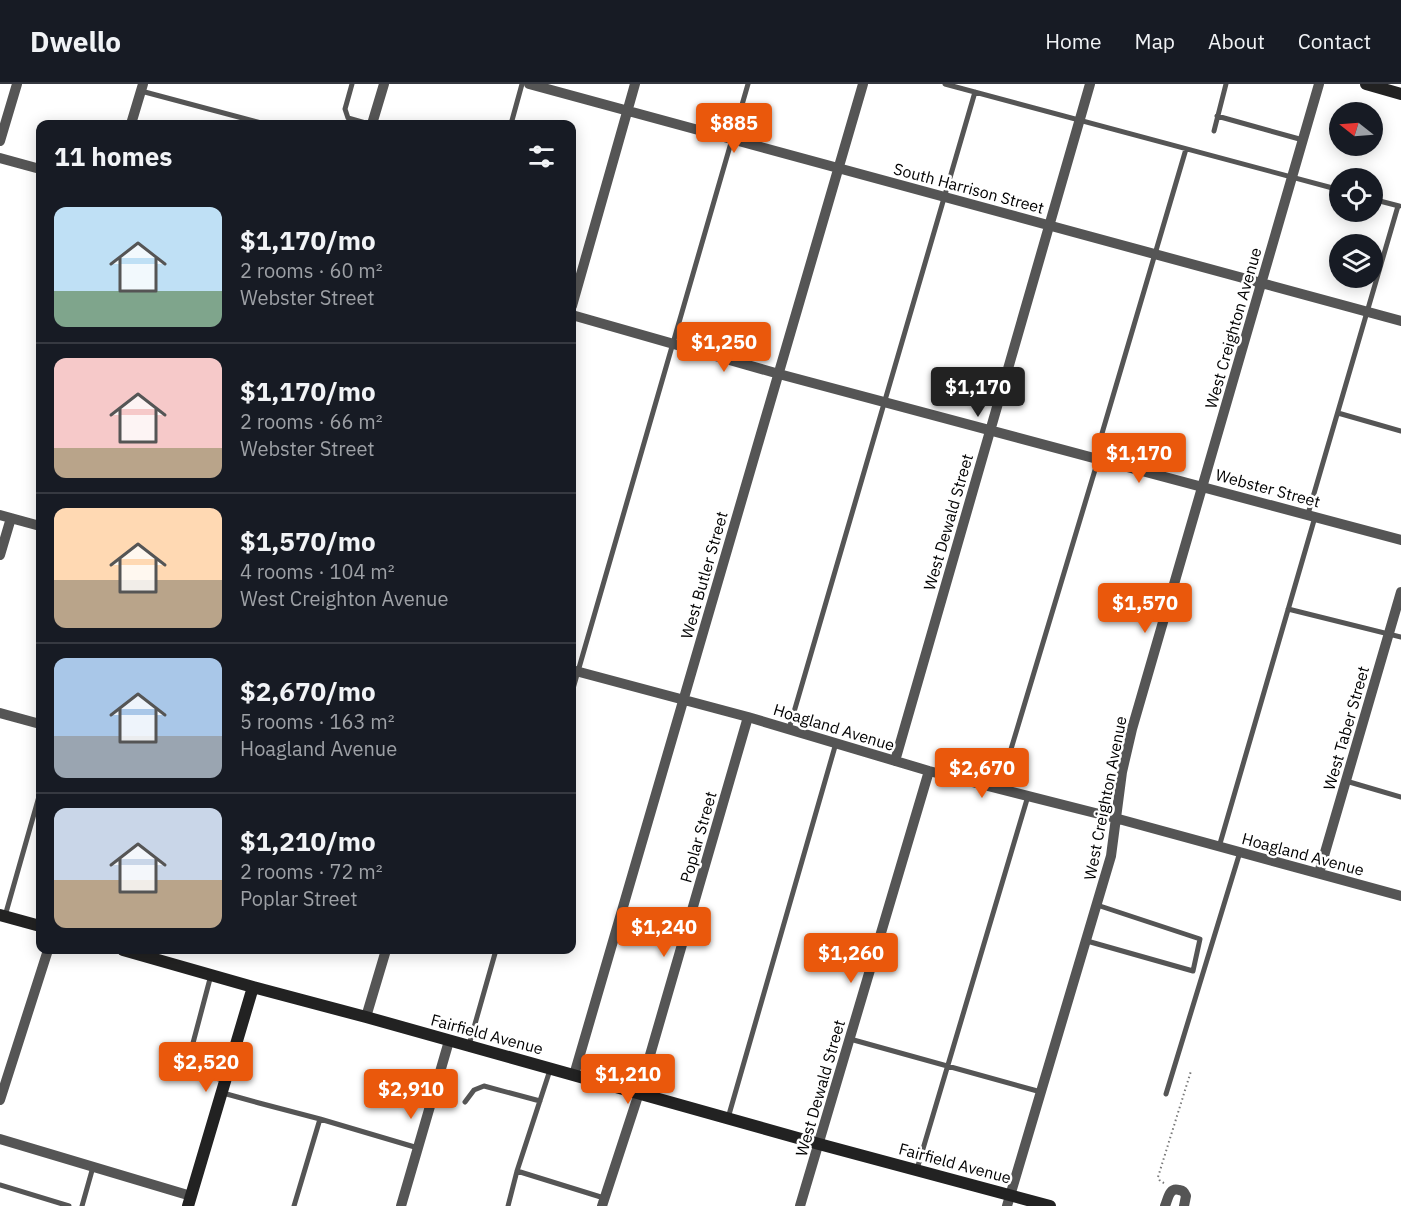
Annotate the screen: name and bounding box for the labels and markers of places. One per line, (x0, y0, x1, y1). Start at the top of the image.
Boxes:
pin: $885 (698, 103, 770, 154)
pin: $1,250 (675, 322, 773, 373)
pin: $1,170 (929, 367, 1027, 418)
pin: $1,170 (1090, 433, 1188, 484)
pin: $1,570 (1096, 583, 1194, 634)
pin: $2,670 (933, 748, 1031, 799)
pin: $1,240 (615, 907, 713, 958)
pin: $1,260 (802, 933, 900, 984)
pin: $2,520 (157, 1042, 255, 1093)
pin: $1,210 (579, 1054, 677, 1105)
pin: $2,910 (362, 1069, 460, 1120)

